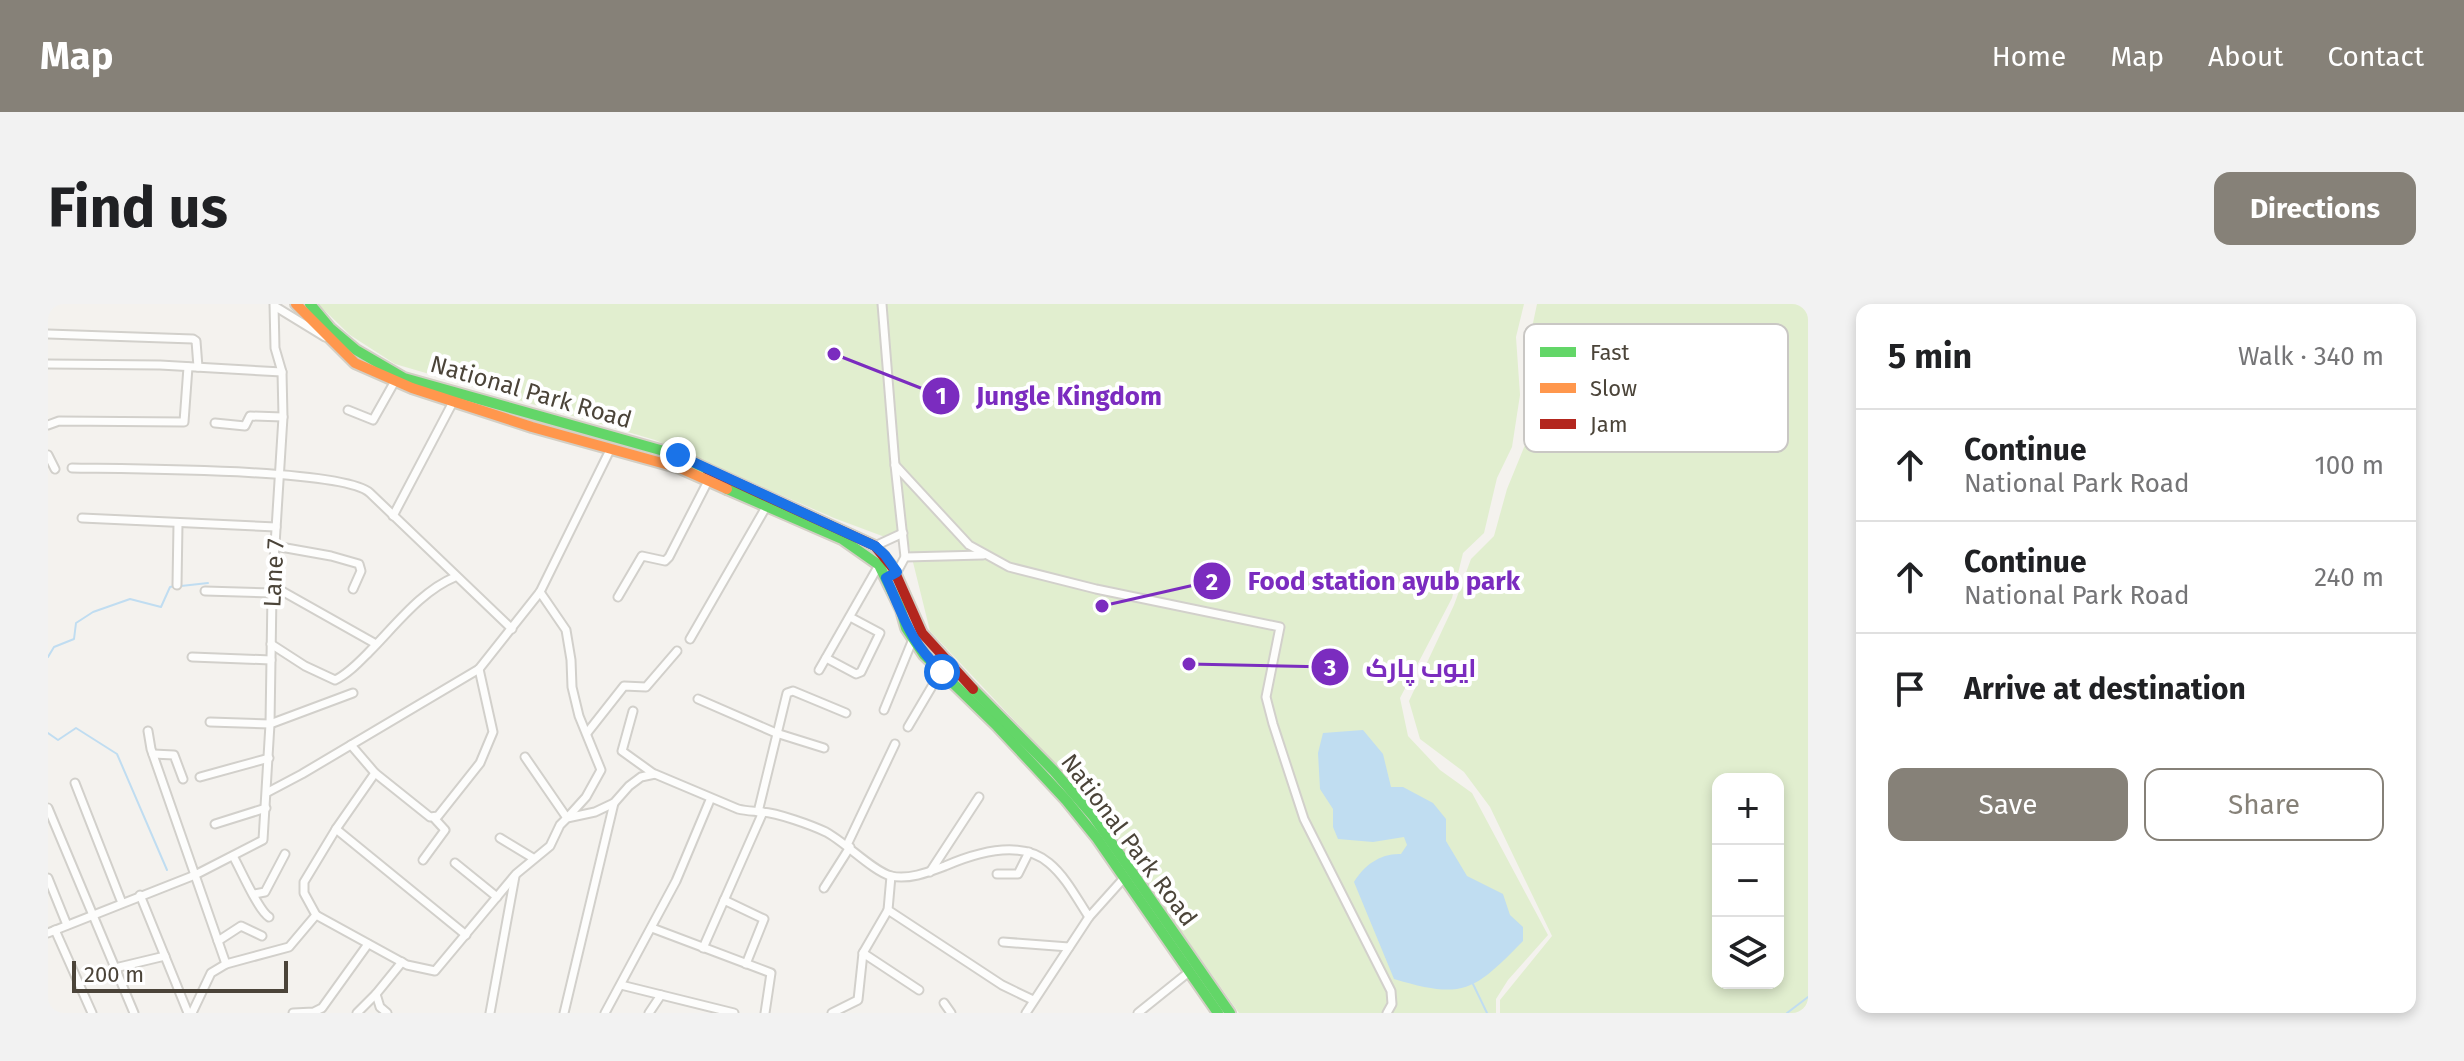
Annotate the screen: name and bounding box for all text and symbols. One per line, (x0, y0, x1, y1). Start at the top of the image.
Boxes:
text: Map (40, 33, 113, 79)
text: Home (1992, 40, 2066, 73)
text: Map (2110, 40, 2164, 73)
text: About (2208, 40, 2283, 73)
text: Contact (2327, 40, 2424, 73)
button: Directions (2214, 172, 2416, 245)
text: Find us (48, 175, 228, 242)
legend (1524, 324, 1788, 452)
text: 5 min (1888, 336, 1972, 377)
text: Fast (1590, 339, 1630, 366)
text: Walk · 340 m (2238, 341, 2384, 372)
street label: National Park Road (427, 350, 635, 434)
callout: Jungle Kingdom (921, 371, 1178, 421)
text: Slow (1590, 375, 1637, 402)
text: Jungle Kingdom (975, 381, 1162, 412)
text: 1 (935, 382, 947, 410)
text: Jam (1590, 411, 1628, 438)
text: Continue (1964, 432, 2087, 468)
route end (660, 437, 696, 473)
icon: ahead (1888, 443, 1932, 487)
text: 100 m (2315, 450, 2384, 481)
text: National Park Road (1964, 468, 2189, 499)
street label: Lane 7 (258, 538, 290, 608)
text: Continue (1964, 544, 2087, 580)
icon: ahead (1888, 555, 1932, 599)
callout: Food station ayub park (1192, 556, 1536, 606)
text: 240 m (2314, 562, 2384, 593)
text: Food station ayub park (1248, 566, 1521, 597)
text: 2 (1206, 568, 1218, 596)
text: National Park Road (1964, 580, 2189, 611)
callout: ایوب پارک (1310, 642, 1493, 692)
text: ایوب پارک (1366, 653, 1476, 686)
route start (924, 654, 960, 690)
text: 3 (1323, 654, 1336, 682)
icon: arrive (1888, 667, 1932, 711)
text: Arrive at destination (1964, 671, 2246, 707)
street label: National Park Road (1055, 748, 1203, 932)
button: Save (1888, 768, 2128, 841)
button: Share (2144, 768, 2384, 841)
map controls (1712, 773, 1784, 989)
button: + (1712, 773, 1784, 845)
button: − (1712, 845, 1784, 917)
button: layers (1712, 917, 1784, 989)
scale bar (72, 957, 288, 993)
text: 200 m (84, 961, 144, 988)

